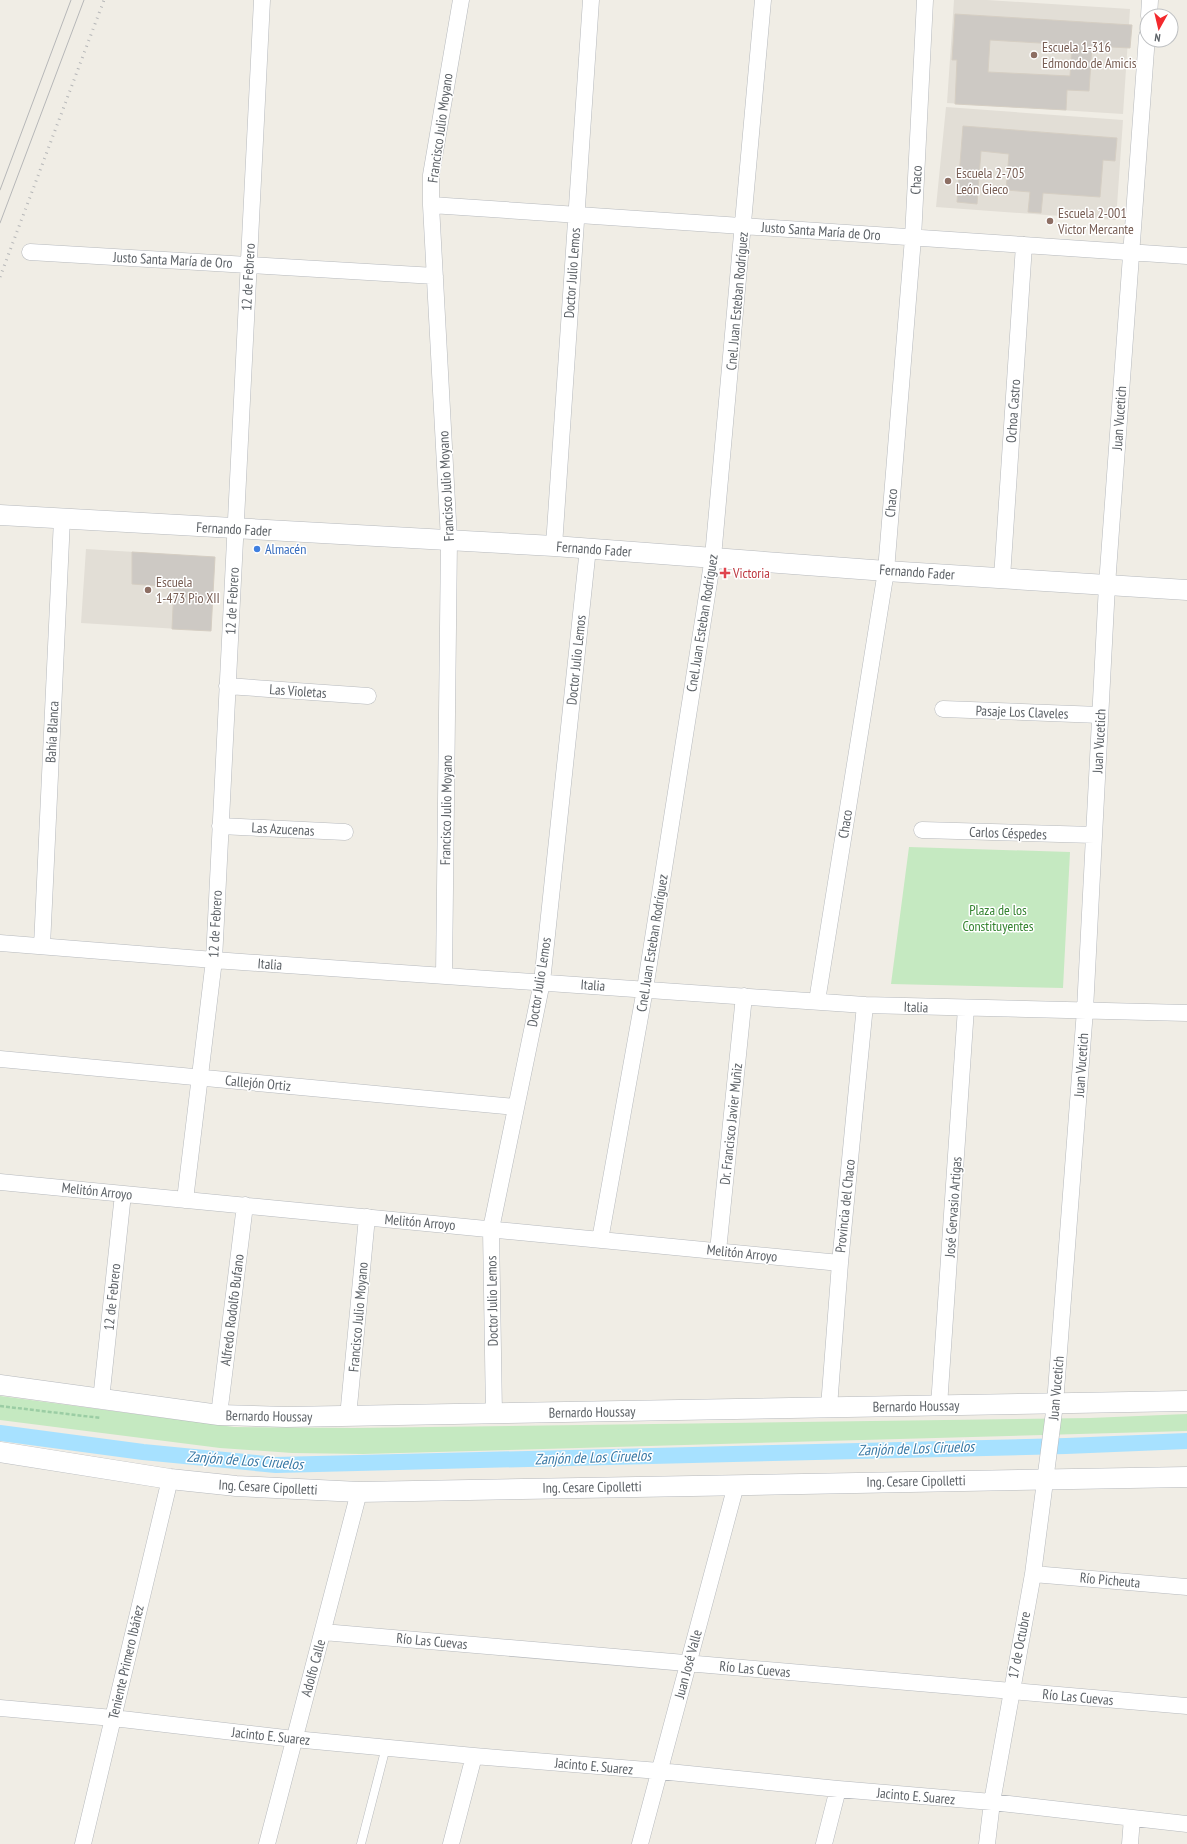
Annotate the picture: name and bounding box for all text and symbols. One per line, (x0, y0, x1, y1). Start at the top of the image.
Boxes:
north arrow (1139, 8, 1179, 48)
text: N (1154, 31, 1162, 45)
place label: Escuela 1-316 Edmondo de Amicis (1042, 38, 1137, 72)
marker: Escuela 1-316 Edmondo de Amicis (1029, 50, 1039, 60)
street label: Francisco Julio Moyano (423, 72, 457, 184)
place label: Escuela 2-705 León Gieco (956, 164, 1025, 198)
street label: Chaco (906, 165, 926, 195)
marker: Escuela 2-705 León Gieco (943, 176, 953, 186)
place label: Escuela 2-001 Victor Mercante (1057, 204, 1134, 238)
marker: Escuela 2-001 Victor Mercante (1045, 216, 1055, 226)
street label: Justo Santa María de Oro (760, 218, 881, 244)
street label: Doctor Julio Lemos (560, 227, 584, 319)
street label: Cnel. Juan Esteban Rodríguez (722, 231, 752, 371)
street label: 12 de Febrero (237, 243, 259, 311)
street label: Justo Santa María de Oro (112, 248, 233, 272)
street label: Ochoa Castro (1002, 379, 1024, 443)
street label: Juan Vucetich (1108, 385, 1130, 452)
street label: Francisco Julio Moyano (434, 430, 458, 542)
street label: Chaco (881, 488, 901, 518)
street label: Fernando Fader (196, 518, 272, 540)
street label: Fernando Fader (556, 537, 632, 561)
place label: Almacén (265, 540, 306, 558)
marker: Almacén (252, 544, 262, 554)
street label: Cnel. Juan Esteban Rodríguez (682, 553, 722, 693)
street label: Fernando Fader (879, 560, 955, 584)
place label: Victoria (732, 564, 770, 582)
street label: 12 de Febrero (221, 567, 243, 635)
marker: Victoria (720, 568, 730, 578)
place label: Escuela 1-473 Pio XII (156, 573, 220, 607)
marker: Escuela 1-473 Pio XII (143, 585, 153, 595)
street label: Doctor Julio Lemos (562, 614, 590, 706)
street label: Las Violetas (269, 680, 328, 702)
street label: Bahía Blanca (41, 700, 63, 764)
street label: Pasaje Los Claveles (975, 701, 1069, 723)
street label: Juan Vucetich (1088, 708, 1110, 775)
street label: Francisco Julio Moyano (436, 755, 456, 865)
street label: Chaco (834, 808, 856, 840)
street label: Las Azucenas (251, 818, 315, 840)
street label: Carlos Céspedes (969, 823, 1047, 843)
street label: Cnel. Juan Esteban Rodríguez (632, 873, 672, 1013)
street label: 12 de Febrero (204, 890, 226, 958)
park label: Plaza de los Constituyentes (962, 901, 1034, 935)
street label: Doctor Julio Lemos (523, 936, 555, 1028)
street label: Italia (257, 954, 283, 974)
street label: Italia (580, 975, 606, 995)
street label: Italia (903, 998, 929, 1016)
street label: Juan Vucetich (1070, 1032, 1092, 1099)
street label: Dr. Francisco Javier Muñiz (716, 1062, 746, 1186)
street label: Callejón Ortiz (224, 1071, 292, 1095)
street label: José Gervasio Artigas (940, 1156, 966, 1259)
street label: Provincia del Chaco (831, 1158, 859, 1254)
street label: Melitón Arroyo (61, 1178, 133, 1204)
street label: Melitón Arroyo (384, 1210, 456, 1234)
street label: Melitón Arroyo (706, 1240, 778, 1266)
street label: Alfredo Rodolfo Bufano (216, 1253, 248, 1367)
street label: Doctor Julio Lemos (482, 1255, 502, 1346)
street label: Francisco Julio Moyano (344, 1261, 372, 1373)
street label: 12 de Febrero (100, 1262, 124, 1332)
street label: Juan Vucetich (1044, 1355, 1068, 1422)
street label: Bernardo Houssay (872, 1396, 960, 1416)
street label: Bernardo Houssay (548, 1402, 636, 1422)
street label: Bernardo Houssay (225, 1406, 313, 1426)
water label: Zanjón de Los Ciruelos (857, 1436, 976, 1460)
water label: Zanjón de Los Ciruelos (534, 1445, 653, 1469)
water label: Zanjón de Los Ciruelos (186, 1446, 306, 1474)
street label: Ing. Cesare Cipolletti (866, 1471, 966, 1491)
street label: Ing. Cesare Cipolletti (218, 1475, 318, 1499)
street label: Ing. Cesare Cipolletti (542, 1477, 642, 1497)
street label: Río Picheuta (1079, 1568, 1141, 1592)
street label: Teniente Primero Ibáñez (104, 1603, 148, 1721)
street label: 17 de Octubre (1004, 1610, 1034, 1680)
street label: Juan José Valle (670, 1627, 706, 1701)
street label: Río Las Cuevas (396, 1629, 469, 1653)
street label: Adolfo Calle (297, 1637, 329, 1699)
street label: Río Las Cuevas (719, 1657, 792, 1681)
street label: Río Las Cuevas (1042, 1685, 1115, 1709)
street label: Jacinto E. Suarez (230, 1723, 311, 1749)
street label: Jacinto E. Suarez (553, 1754, 634, 1778)
street label: Jacinto E. Suarez (875, 1784, 956, 1808)

